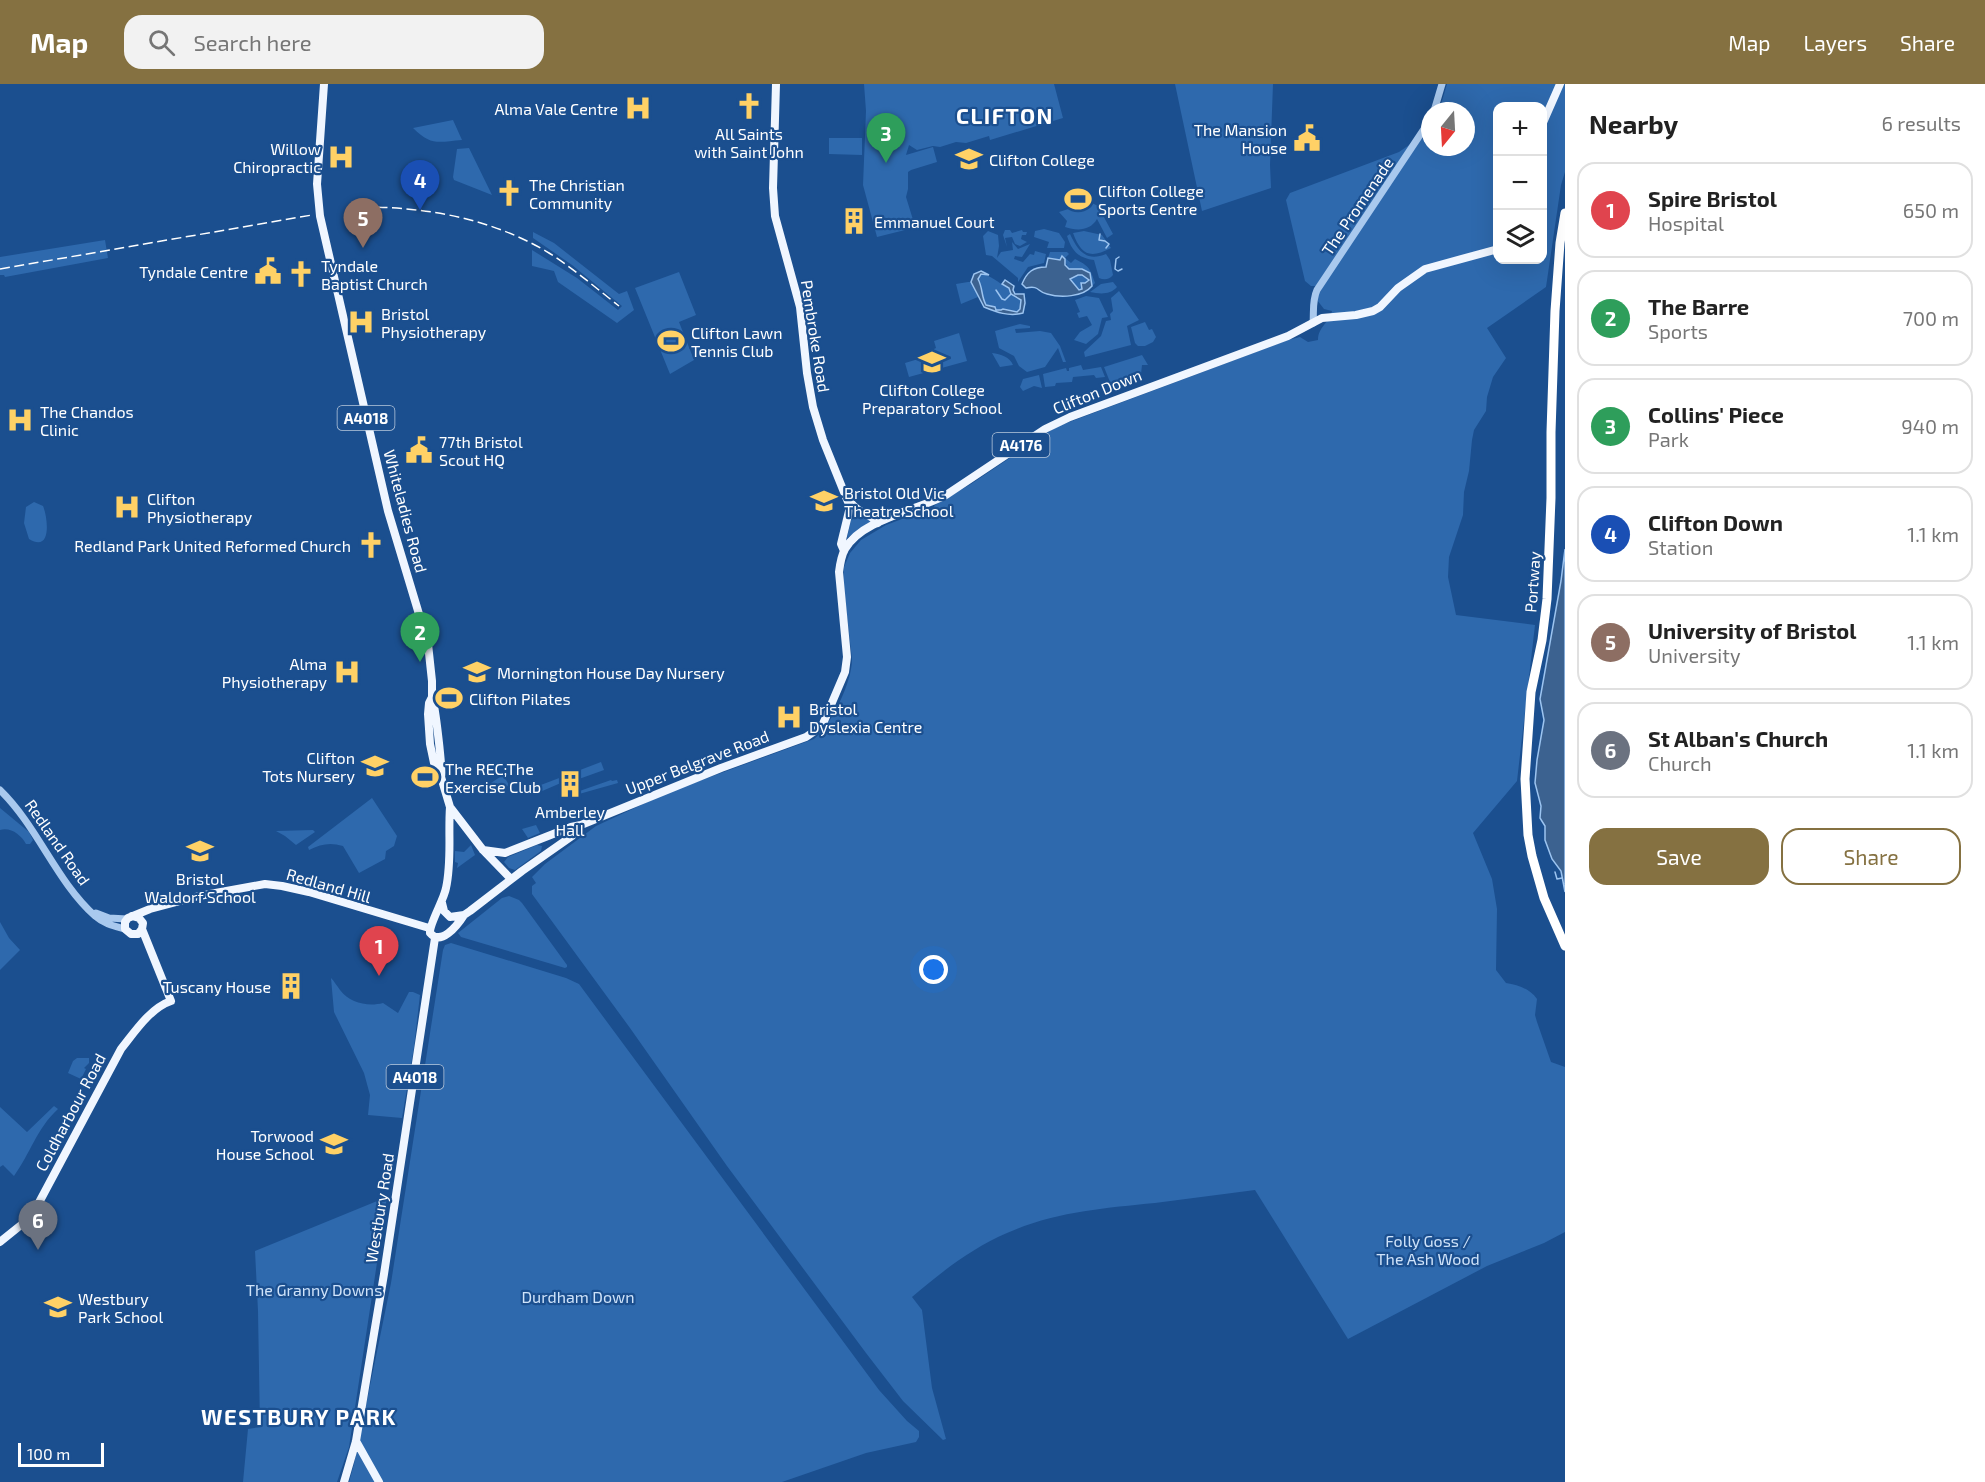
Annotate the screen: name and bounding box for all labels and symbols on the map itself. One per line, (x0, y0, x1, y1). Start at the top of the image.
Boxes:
church icon: All Saints with Saint John (734, 91, 764, 121)
hospital icon: Alma Vale Centre (623, 93, 653, 123)
place label: Alma Vale Centre (494, 99, 618, 118)
district label: CLIFTON (956, 102, 1054, 128)
north arrow (1421, 102, 1475, 156)
pin: 3 (866, 113, 906, 163)
place label: The Mansion House (1194, 120, 1287, 157)
public building icon: The Mansion House (1292, 123, 1322, 153)
place label: All Saints with Saint John (694, 124, 804, 161)
place label: Willow Chiropractic (233, 139, 321, 176)
hospital icon: Willow Chiropractic (326, 142, 356, 172)
school or university icon: Clifton College (954, 144, 984, 174)
place label: Clifton College (989, 150, 1095, 169)
street label: The Promenade (1317, 153, 1397, 259)
pin: 4 (400, 160, 440, 210)
place label: The Christian Community (529, 175, 625, 212)
church icon: The Christian Community (494, 178, 524, 208)
place label: Clifton College Sports Centre (1098, 181, 1204, 218)
sports icon: Clifton College Sports Centre (1063, 184, 1093, 214)
pin: 5 (344, 198, 382, 248)
building icon: Emmanuel Court (839, 206, 869, 236)
place label: Emmanuel Court (874, 212, 995, 231)
public building icon: Tyndale Centre (253, 256, 283, 286)
place label: Tyndale Baptist Church (321, 256, 428, 293)
church icon: Tyndale Baptist Church (286, 259, 316, 289)
place label: Tyndale Centre (139, 262, 248, 281)
street label: Pembroke Road (798, 279, 834, 393)
place label: Bristol Physiotherapy (381, 304, 487, 341)
hospital icon: Bristol Physiotherapy (346, 307, 376, 337)
place label: Clifton Lawn Tennis Club (691, 323, 782, 360)
sports icon: Clifton Lawn Tennis Club (656, 326, 686, 356)
school or university icon: Clifton College Preparatory School (917, 347, 947, 377)
street label: Clifton Down (1050, 365, 1144, 417)
place label: Clifton College Preparatory School (862, 380, 1002, 417)
place label: The Chandos Clinic (40, 402, 134, 439)
hospital icon: The Chandos Clinic (5, 405, 35, 435)
road number: A4018 (338, 406, 394, 430)
place label: 77th Bristol Scout HQ (439, 432, 523, 470)
road number: A4176 (992, 433, 1050, 457)
public building icon: 77th Bristol Scout HQ (404, 435, 434, 465)
street label: Whiteladies Road (380, 447, 432, 575)
place label: Bristol Old Vic Theatre School (844, 483, 954, 520)
school or university icon: Bristol Old Vic Theatre School (809, 486, 839, 516)
place label: Clifton Physiotherapy (147, 489, 253, 526)
hospital icon: Clifton Physiotherapy (112, 492, 142, 522)
church icon: Redland Park United Reformed Church (356, 530, 386, 560)
place label: Redland Park United Reformed Church (74, 536, 351, 555)
street label: Portway (1520, 550, 1544, 613)
pin: 2 (400, 612, 440, 662)
place label: Alma Physiotherapy (222, 654, 328, 691)
hospital icon: Alma Physiotherapy (332, 657, 362, 687)
school or university icon: Mornington House Day Nursery (462, 657, 492, 687)
place label: Mornington House Day Nursery (497, 663, 725, 682)
sports icon: Clifton Pilates (434, 683, 464, 713)
place label: Clifton Pilates (469, 689, 571, 708)
place label: Bristol Dyslexia Centre (809, 699, 922, 736)
hospital icon: Bristol Dyslexia Centre (774, 702, 804, 732)
street label: Upper Belgrave Road (623, 726, 771, 798)
place label: Clifton Tots Nursery (262, 748, 356, 785)
school or university icon: Clifton Tots Nursery (360, 751, 390, 781)
place label: The REC;The Exercise Club (445, 759, 541, 796)
sports icon: The REC;The Exercise Club (410, 762, 440, 792)
building icon: Amberley Hall (555, 769, 585, 799)
street label: Redland Road (22, 796, 94, 888)
place label: Amberley Hall (535, 802, 605, 839)
school or university icon: Bristol Waldorf School (185, 836, 215, 866)
street label: Redland Hill (284, 864, 374, 906)
place label: Bristol Waldorf School (144, 869, 256, 906)
pin: 1 (360, 926, 398, 976)
your location (919, 955, 948, 984)
building icon: Tuscany House (276, 971, 306, 1001)
place label: Tuscany House (163, 977, 271, 996)
street label: Coldharbour Road (31, 1050, 109, 1174)
road number: A4018 (386, 1065, 444, 1089)
place label: Torwood House School (216, 1126, 314, 1163)
school or university icon: Torwood House School (319, 1129, 349, 1159)
street label: Westbury Road (361, 1152, 397, 1264)
pin: 6 (18, 1200, 57, 1250)
park label: Folly Goss / The Ash Wood (1376, 1231, 1480, 1268)
park label: The Granny Downs (246, 1280, 382, 1299)
park label: Durdham Down (522, 1287, 634, 1306)
place label: Westbury Park School (78, 1289, 163, 1326)
school or university icon: Westbury Park School (43, 1292, 73, 1322)
district label: WESTBURY PARK (201, 1403, 397, 1429)
scale bar (18, 1440, 104, 1468)

